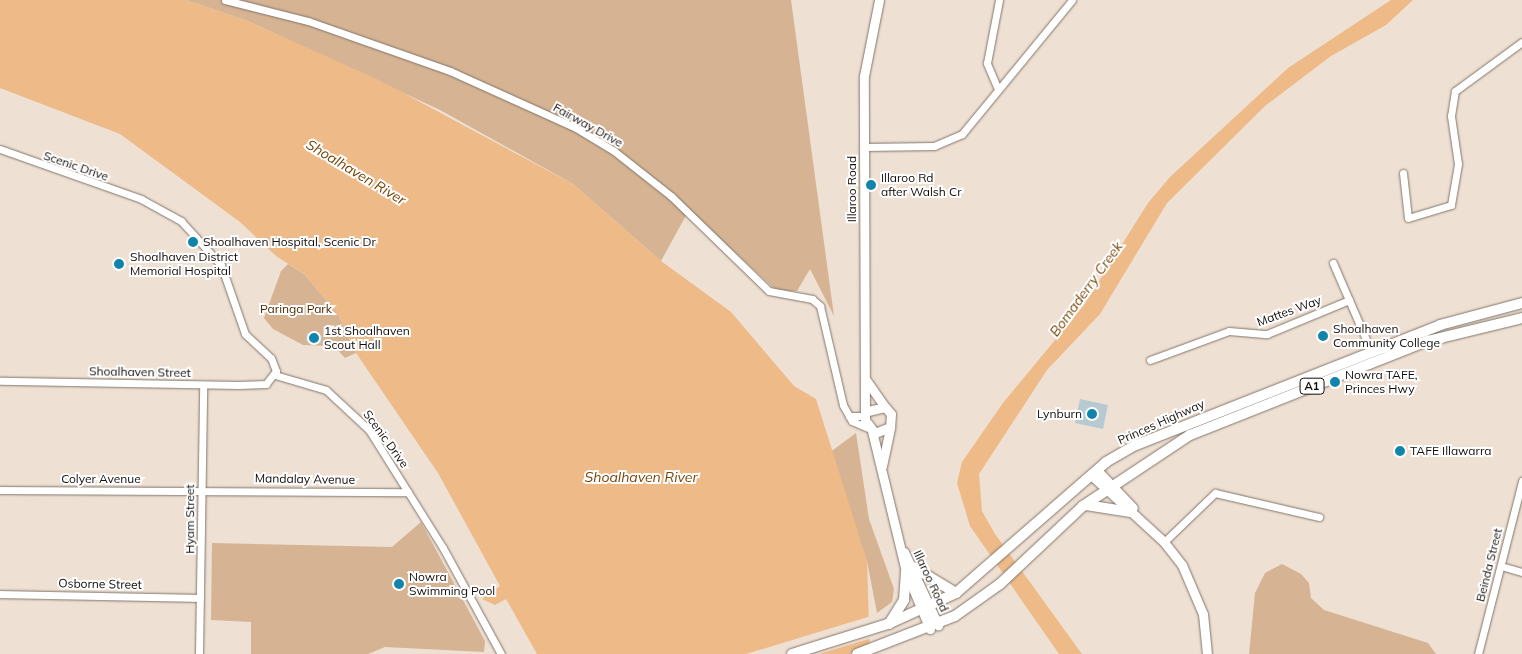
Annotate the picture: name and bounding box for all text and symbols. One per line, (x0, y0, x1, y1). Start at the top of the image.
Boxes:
street label: Fairway Drive (551, 100, 625, 150)
water label: Shoalhaven River (303, 136, 409, 208)
street label: Scenic Drive (42, 148, 110, 184)
street label: Illaroo Road (845, 156, 859, 222)
place label: Illaroo Rd after Walsh Cr (881, 171, 962, 199)
marker: Illaroo Rd after Walsh Cr (865, 179, 877, 191)
place label: Shoalhaven Hospital, Scenic Dr (203, 235, 376, 249)
marker: Shoalhaven Hospital, Scenic Dr (187, 236, 199, 248)
water label: Bomaderry Creek (1046, 238, 1126, 340)
place label: Shoalhaven District Memorial Hospital (130, 250, 238, 278)
marker: Shoalhaven District Memorial Hospital (112, 257, 126, 271)
street label: Mattes Way (1255, 293, 1323, 329)
park label: Paringa Park (260, 302, 332, 316)
place label: Shoalhaven Community College (1333, 322, 1440, 350)
place label: 1st Shoalhaven Scout Hall (324, 324, 410, 352)
marker: Shoalhaven Community College (1317, 330, 1329, 342)
marker: 1st Shoalhaven Scout Hall (308, 332, 320, 344)
street label: Shoalhaven Street (89, 364, 191, 380)
place label: Nowra TAFE, Princes Hwy (1345, 368, 1418, 396)
marker: Nowra TAFE, Princes Hwy (1329, 376, 1341, 388)
road number: A1 (1300, 378, 1324, 394)
street label: Princes Highway (1115, 396, 1207, 448)
street label: Scenic Drive (360, 407, 412, 471)
place label: Lynburn (1037, 407, 1082, 421)
marker: Lynburn (1086, 408, 1098, 420)
place label: TAFE Illawarra (1410, 444, 1491, 458)
marker: TAFE Illawarra (1394, 445, 1406, 457)
water label: Shoalhaven River (584, 469, 698, 485)
street label: Mandalay Avenue (255, 471, 355, 487)
street label: Colyer Avenue (61, 472, 141, 486)
street label: Hyam Street (183, 484, 197, 554)
street label: Beinda Street (1473, 527, 1505, 603)
street label: Illaroo Road (910, 548, 952, 614)
place label: Nowra Swimming Pool (409, 570, 495, 598)
street label: Osborne Street (58, 576, 142, 592)
marker: Nowra Swimming Pool (393, 578, 405, 590)

